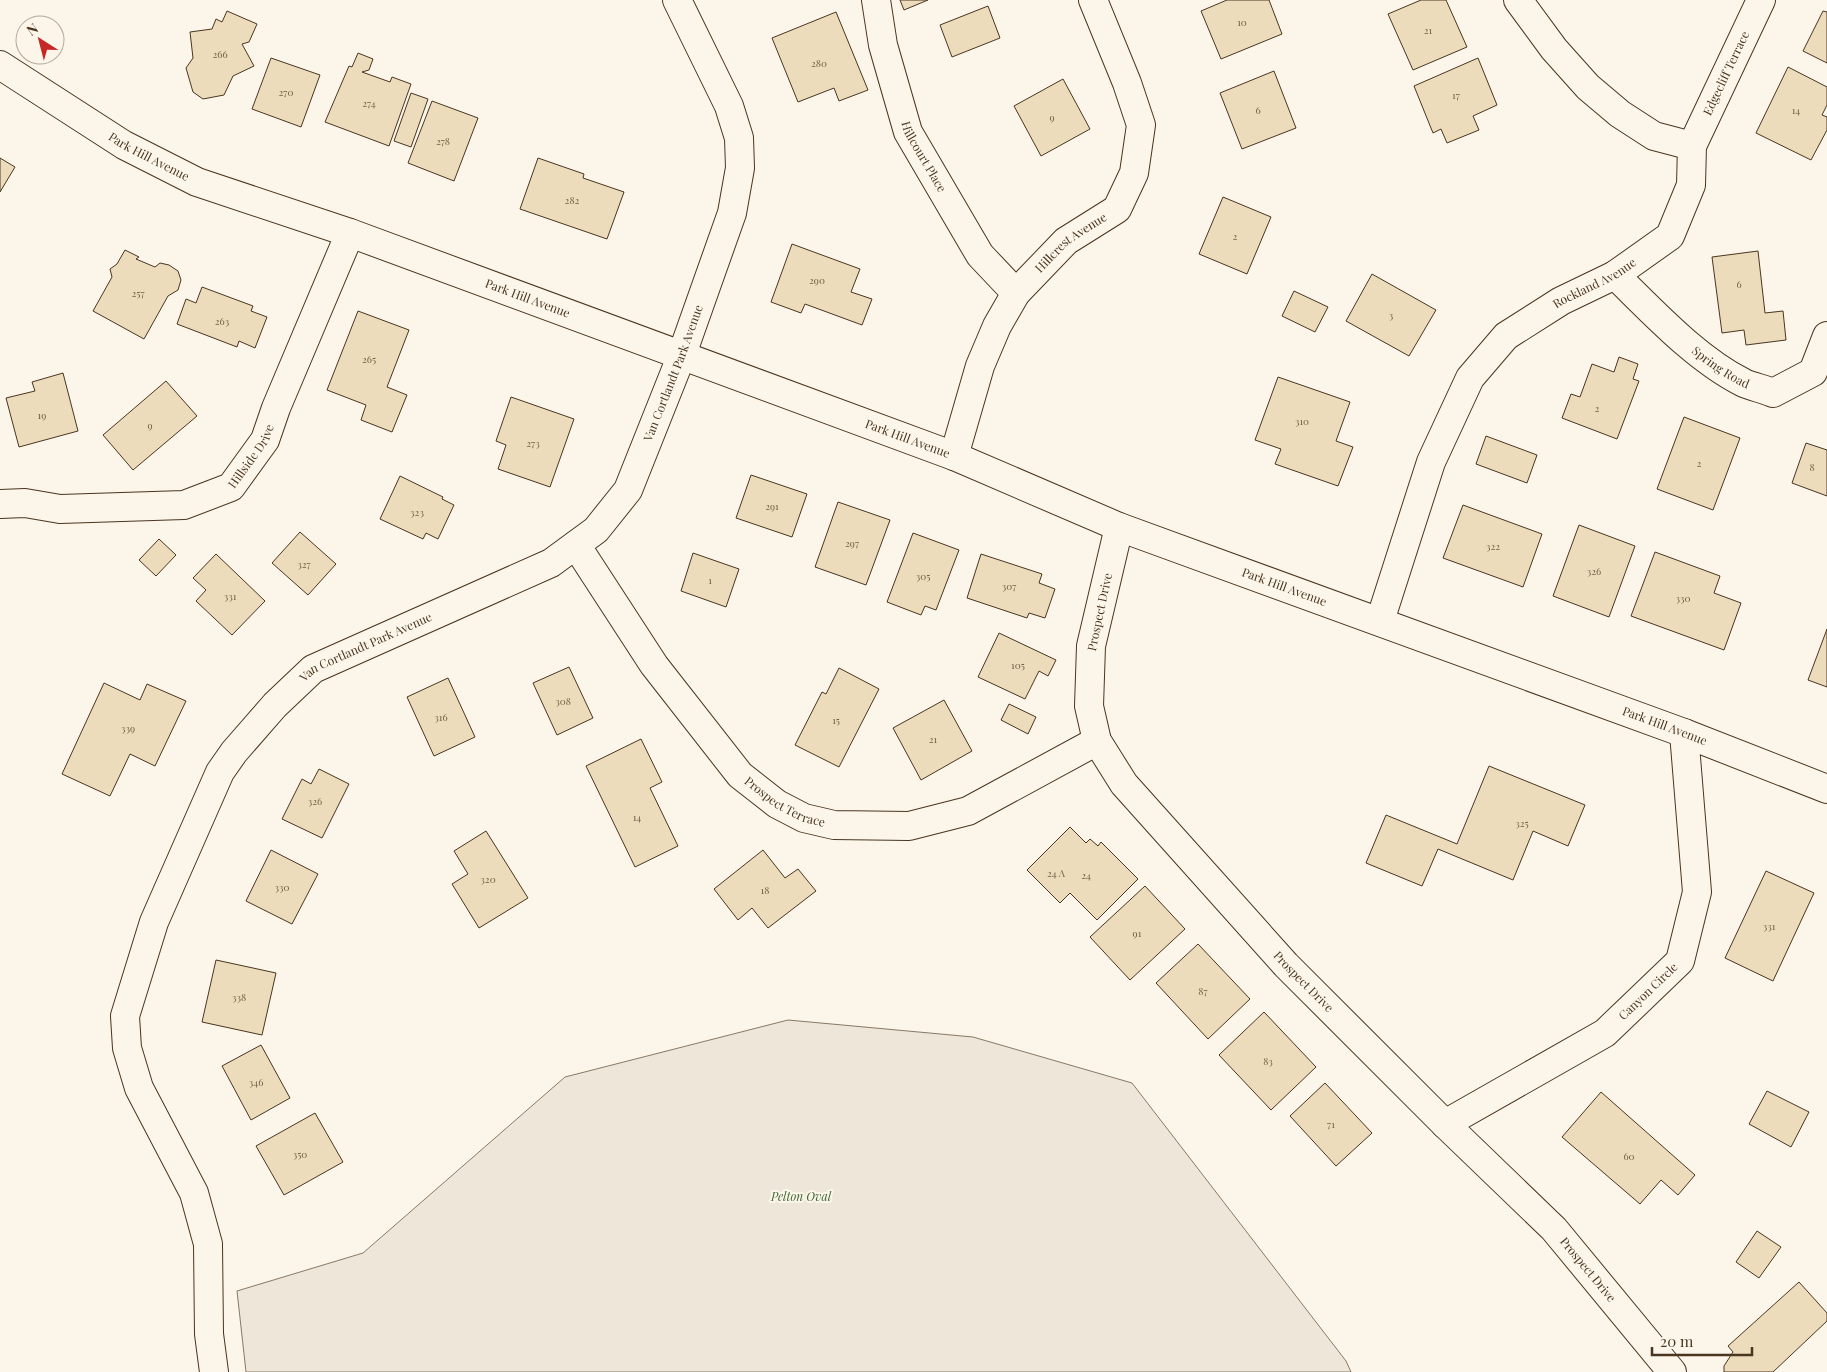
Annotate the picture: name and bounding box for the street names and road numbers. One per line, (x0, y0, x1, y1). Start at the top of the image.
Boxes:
street label: Edgecliff Terrace (1699, 28, 1752, 118)
street label: Hillcourt Place (898, 119, 950, 195)
street label: Park Hill Avenue (106, 128, 192, 184)
street label: Hillcrest Avenue (1031, 209, 1109, 276)
street label: Rockland Avenue (1549, 254, 1639, 311)
street label: Park Hill Avenue (483, 275, 573, 321)
street label: Van Cortlandt Park Avenue (639, 302, 706, 444)
street label: Spring Road (1689, 342, 1752, 391)
street label: Park Hill Avenue (863, 415, 953, 461)
street label: Hillside Drive (224, 422, 277, 491)
street label: Park Hill Avenue (1240, 563, 1329, 609)
street label: Prospect Drive (1083, 571, 1115, 652)
street label: Van Cortlandt Park Avenue (295, 608, 434, 685)
street label: Park Hill Avenue (1620, 702, 1710, 748)
street label: Prospect Terrace (742, 773, 827, 830)
street label: Prospect Drive (1270, 947, 1338, 1015)
street label: Canyon Circle (1615, 959, 1681, 1023)
street label: Prospect Drive (1557, 1233, 1620, 1305)

